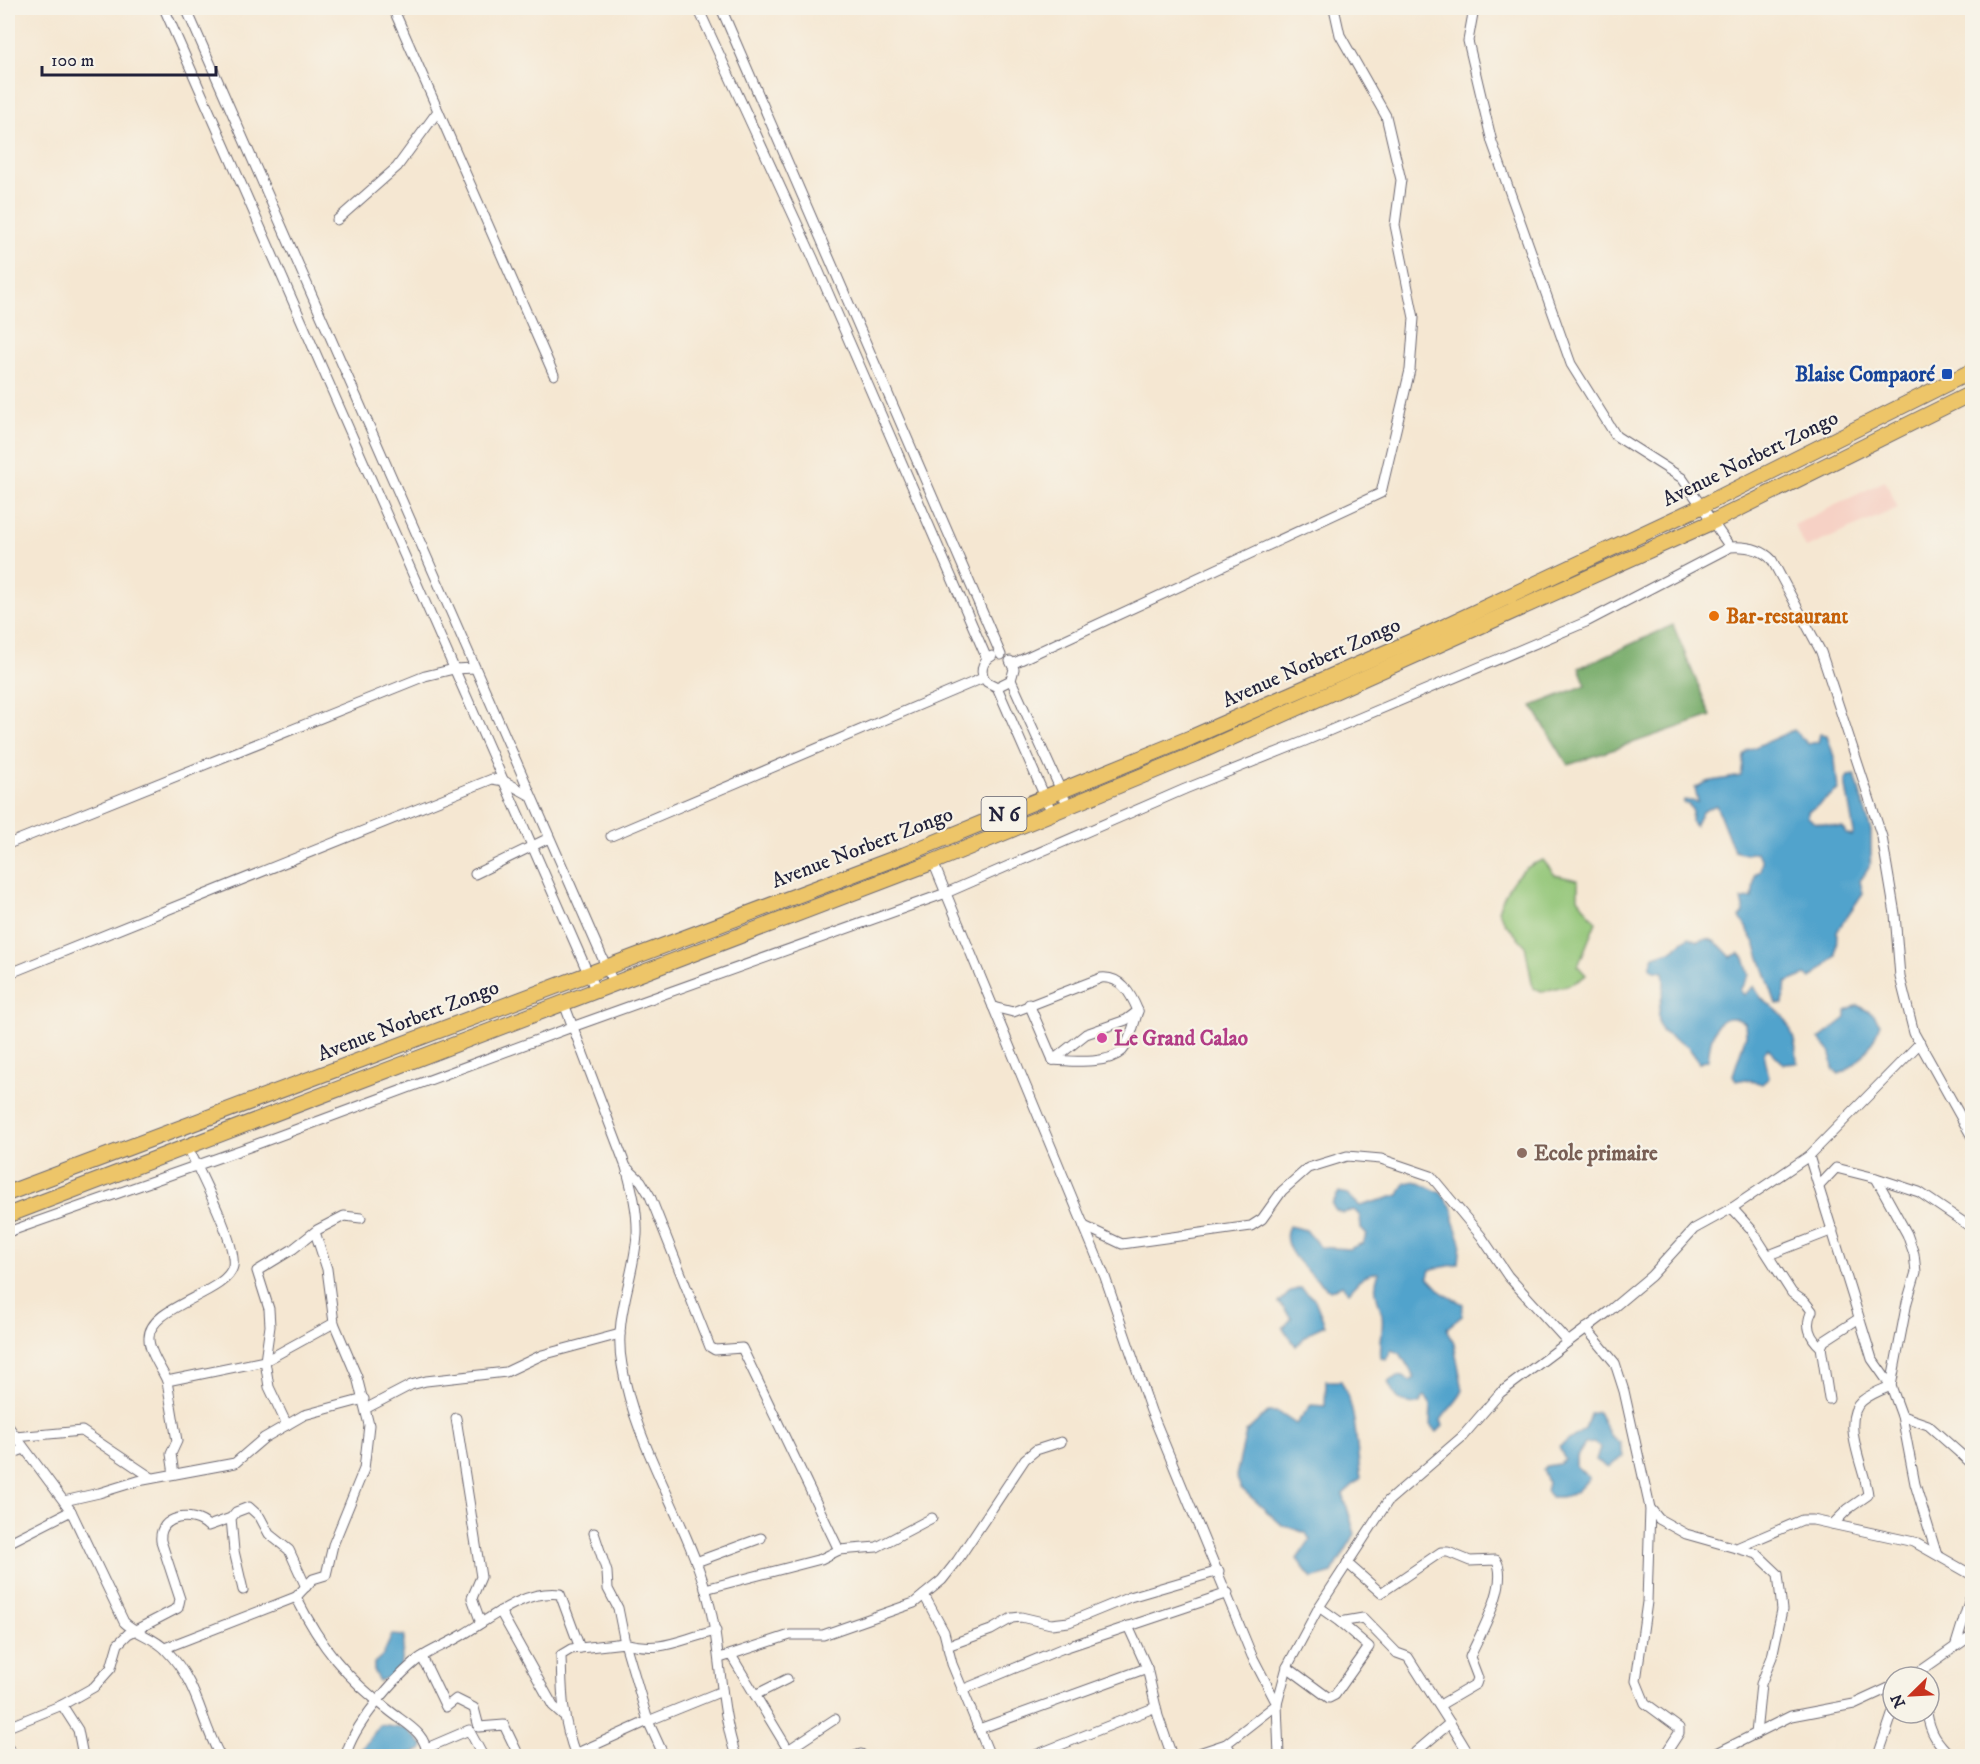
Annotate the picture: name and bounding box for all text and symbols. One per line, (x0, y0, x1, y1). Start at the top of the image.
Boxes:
scale bar (42, 39, 216, 77)
text: 100 m (51, 50, 94, 72)
place label: Blaise Compaoré (1795, 362, 1935, 388)
marker: Blaise Compaoré (1940, 367, 1954, 381)
street label: Avenue Norbert Zongo (1658, 405, 1843, 513)
place label: Bar-restaurant (1726, 604, 1848, 630)
marker: Bar-restaurant (1707, 609, 1721, 623)
street label: Avenue Norbert Zongo (1218, 612, 1405, 714)
road number: N 6 (982, 797, 1026, 831)
street label: Avenue Norbert Zongo (768, 801, 957, 895)
street label: Avenue Norbert Zongo (314, 974, 503, 1068)
place label: Le Grand Calao (1114, 1026, 1248, 1052)
marker: Le Grand Calao (1095, 1031, 1109, 1045)
place label: Ecole primaire (1534, 1141, 1658, 1167)
marker: Ecole primaire (1515, 1146, 1529, 1160)
north arrow (1881, 1665, 1941, 1725)
text: N (1886, 1691, 1910, 1711)

